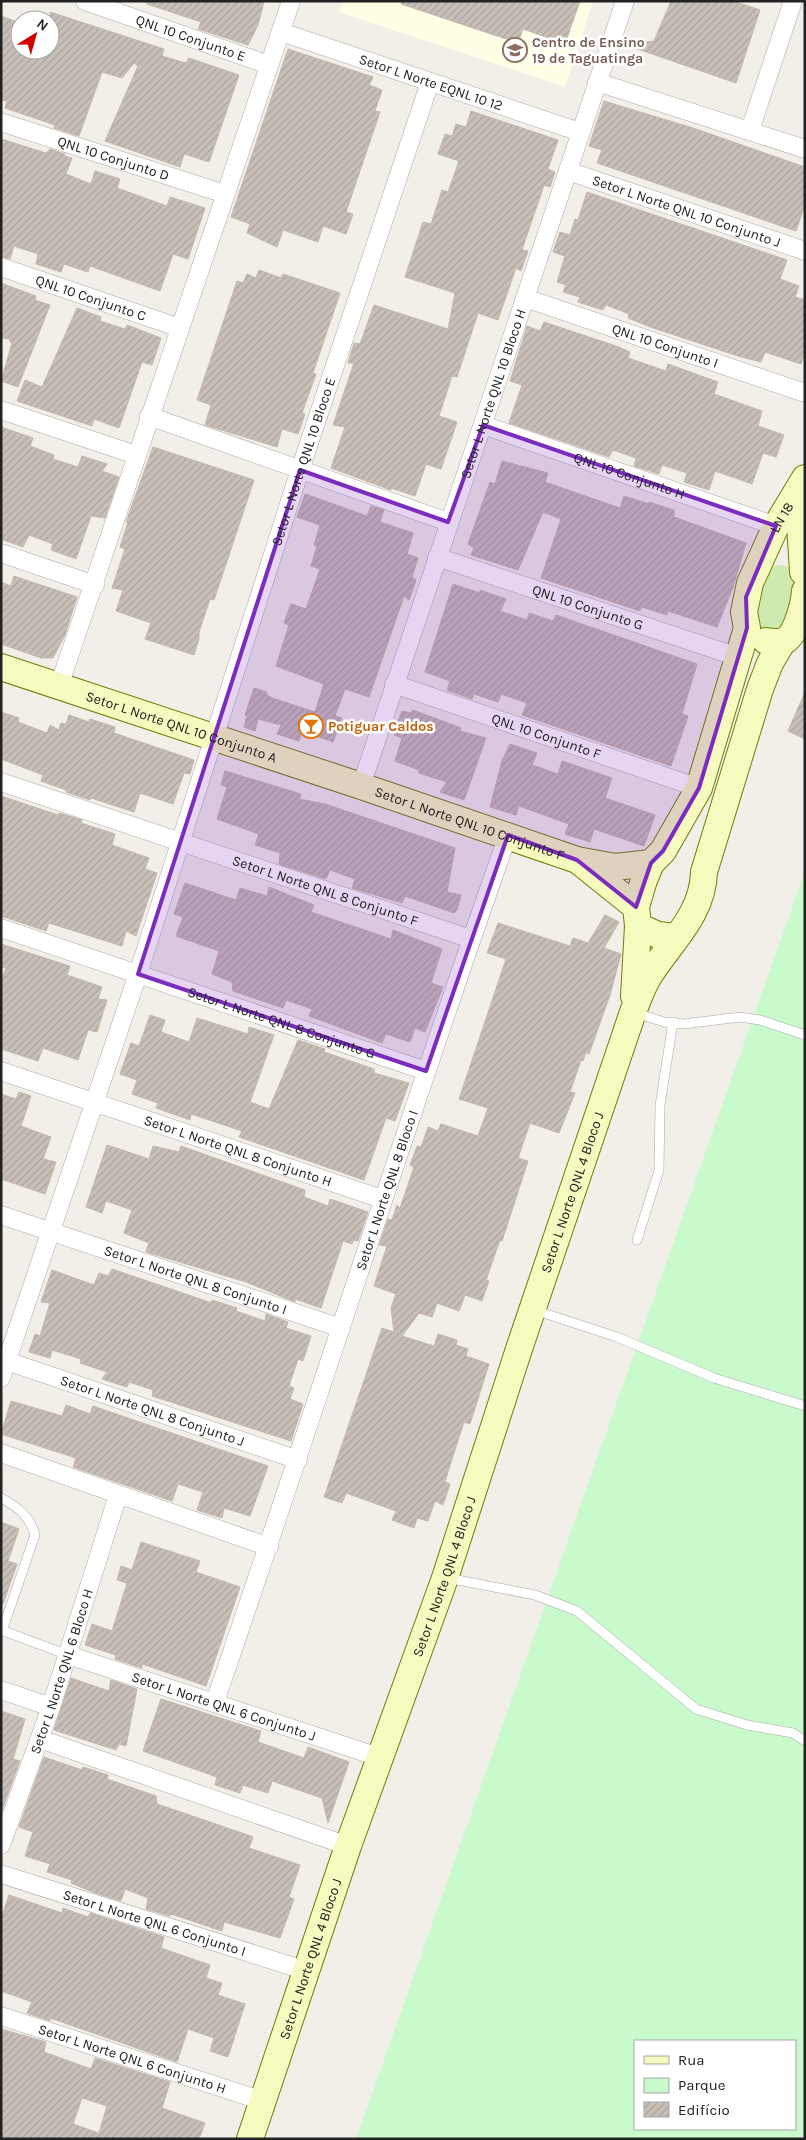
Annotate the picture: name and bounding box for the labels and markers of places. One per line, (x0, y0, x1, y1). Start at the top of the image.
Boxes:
place label: Centro de Ensino 19 de Taguatinga (532, 34, 645, 67)
school or university icon: Centro de Ensino 19 de Taguatinga (502, 37, 528, 63)
bar icon: Potiguar Caldos (298, 713, 324, 739)
place label: Potiguar Caldos (328, 718, 434, 735)

